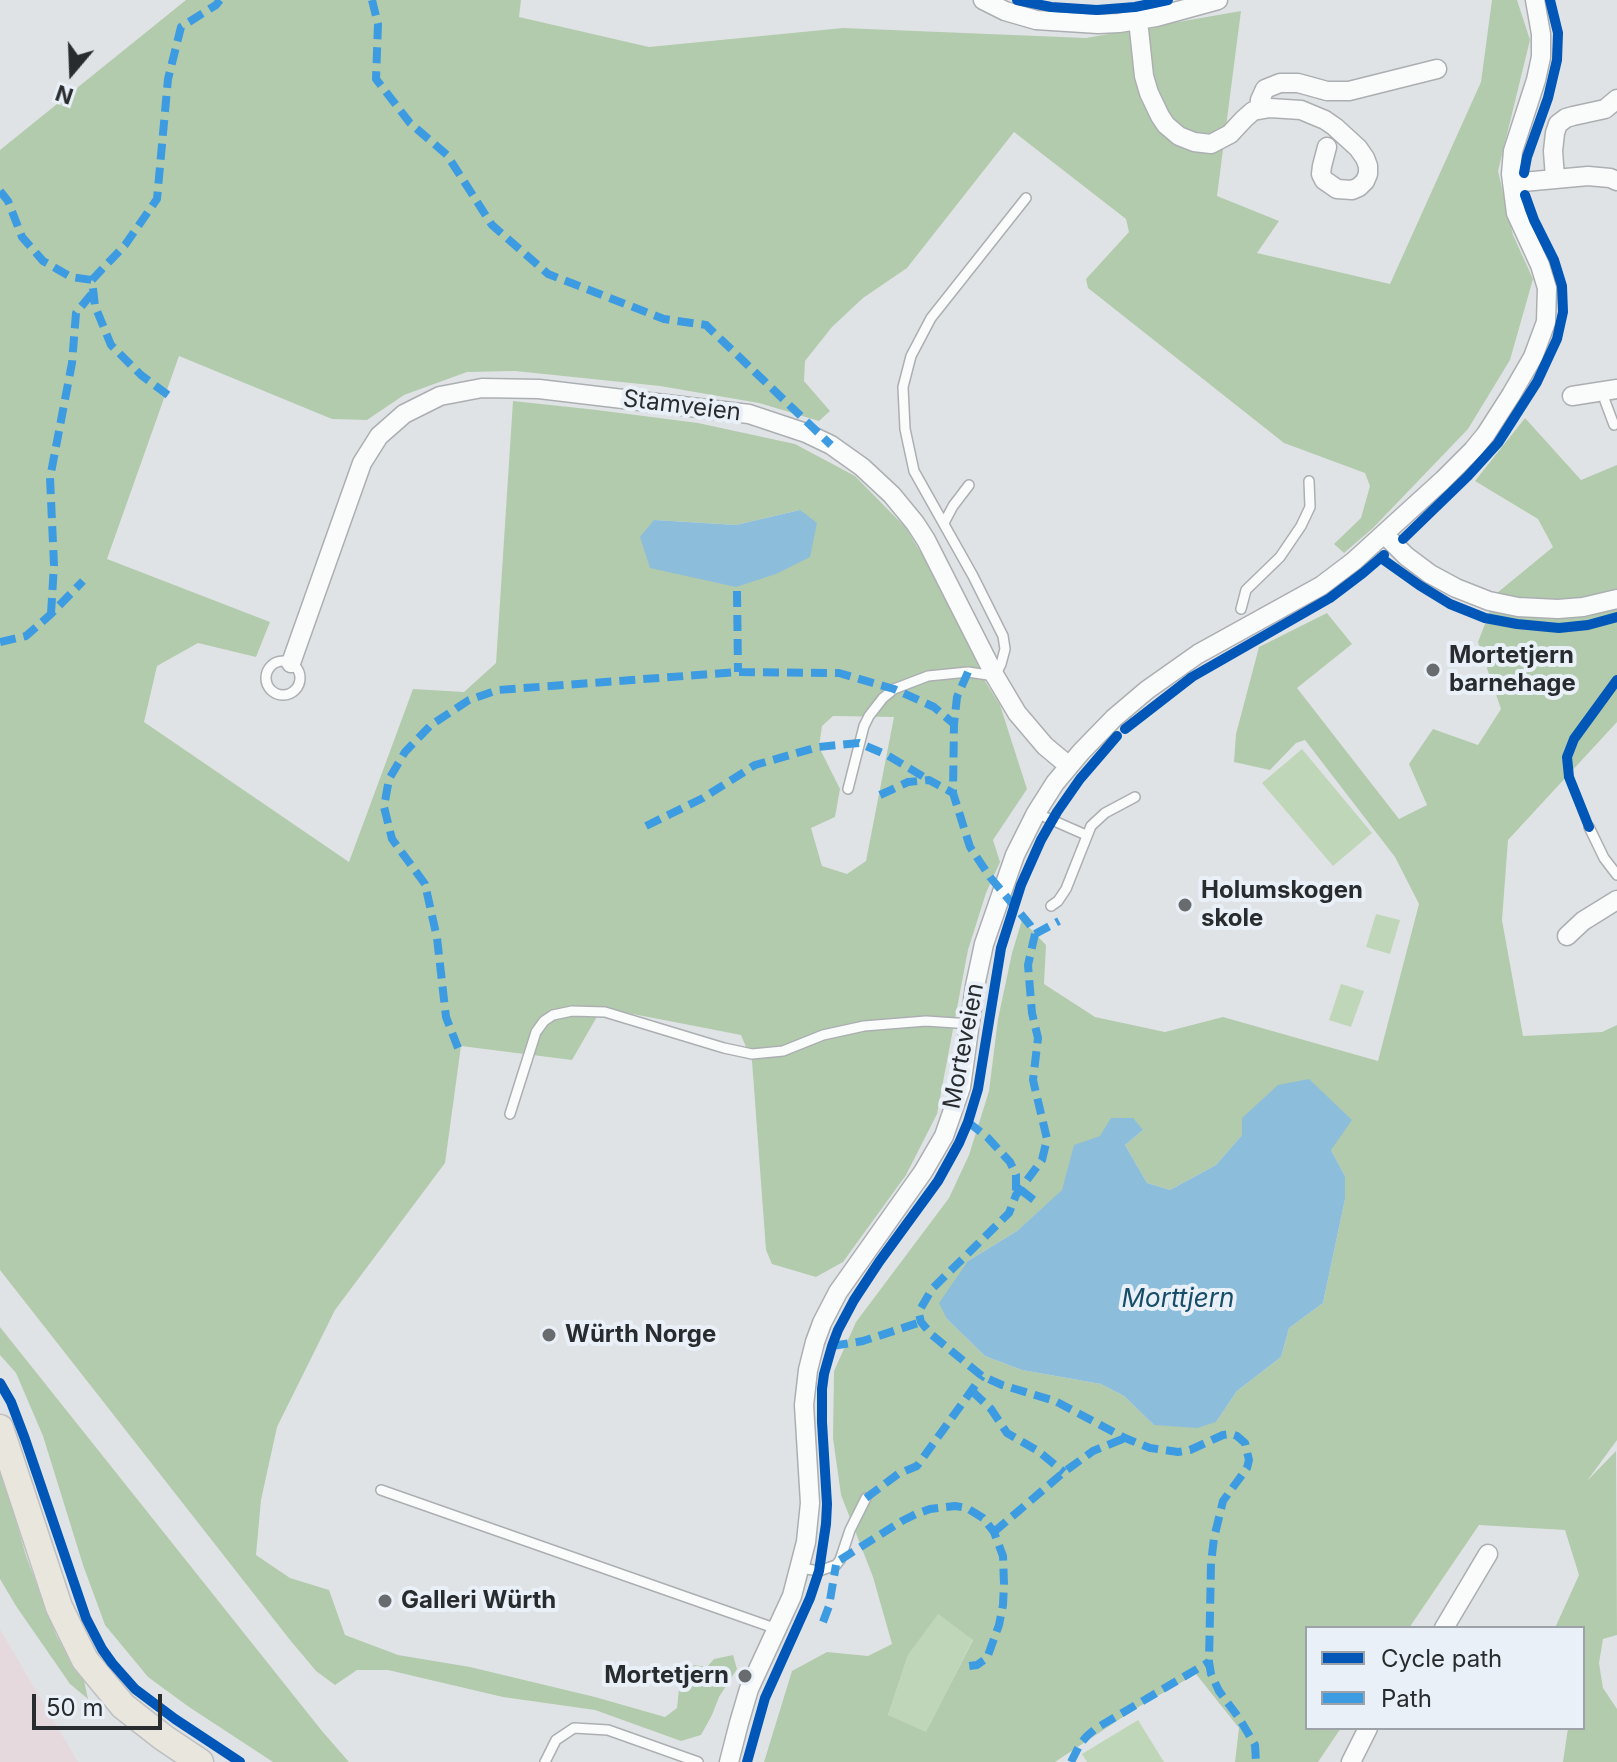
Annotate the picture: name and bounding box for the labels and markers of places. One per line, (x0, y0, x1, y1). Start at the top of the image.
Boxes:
place label: Mortetjern barnehage (1449, 642, 1576, 698)
marker: Mortetjern barnehage (1424, 661, 1442, 679)
place label: Holumskogen skole (1201, 877, 1363, 933)
marker: Holumskogen skole (1176, 896, 1194, 914)
place label: Würth Norge (565, 1321, 716, 1349)
marker: Würth Norge (540, 1326, 558, 1344)
place label: Galleri Würth (401, 1587, 556, 1615)
marker: Galleri Würth (376, 1592, 394, 1610)
place label: Mortetjern (604, 1662, 729, 1690)
marker: Mortetjern (736, 1667, 754, 1685)

